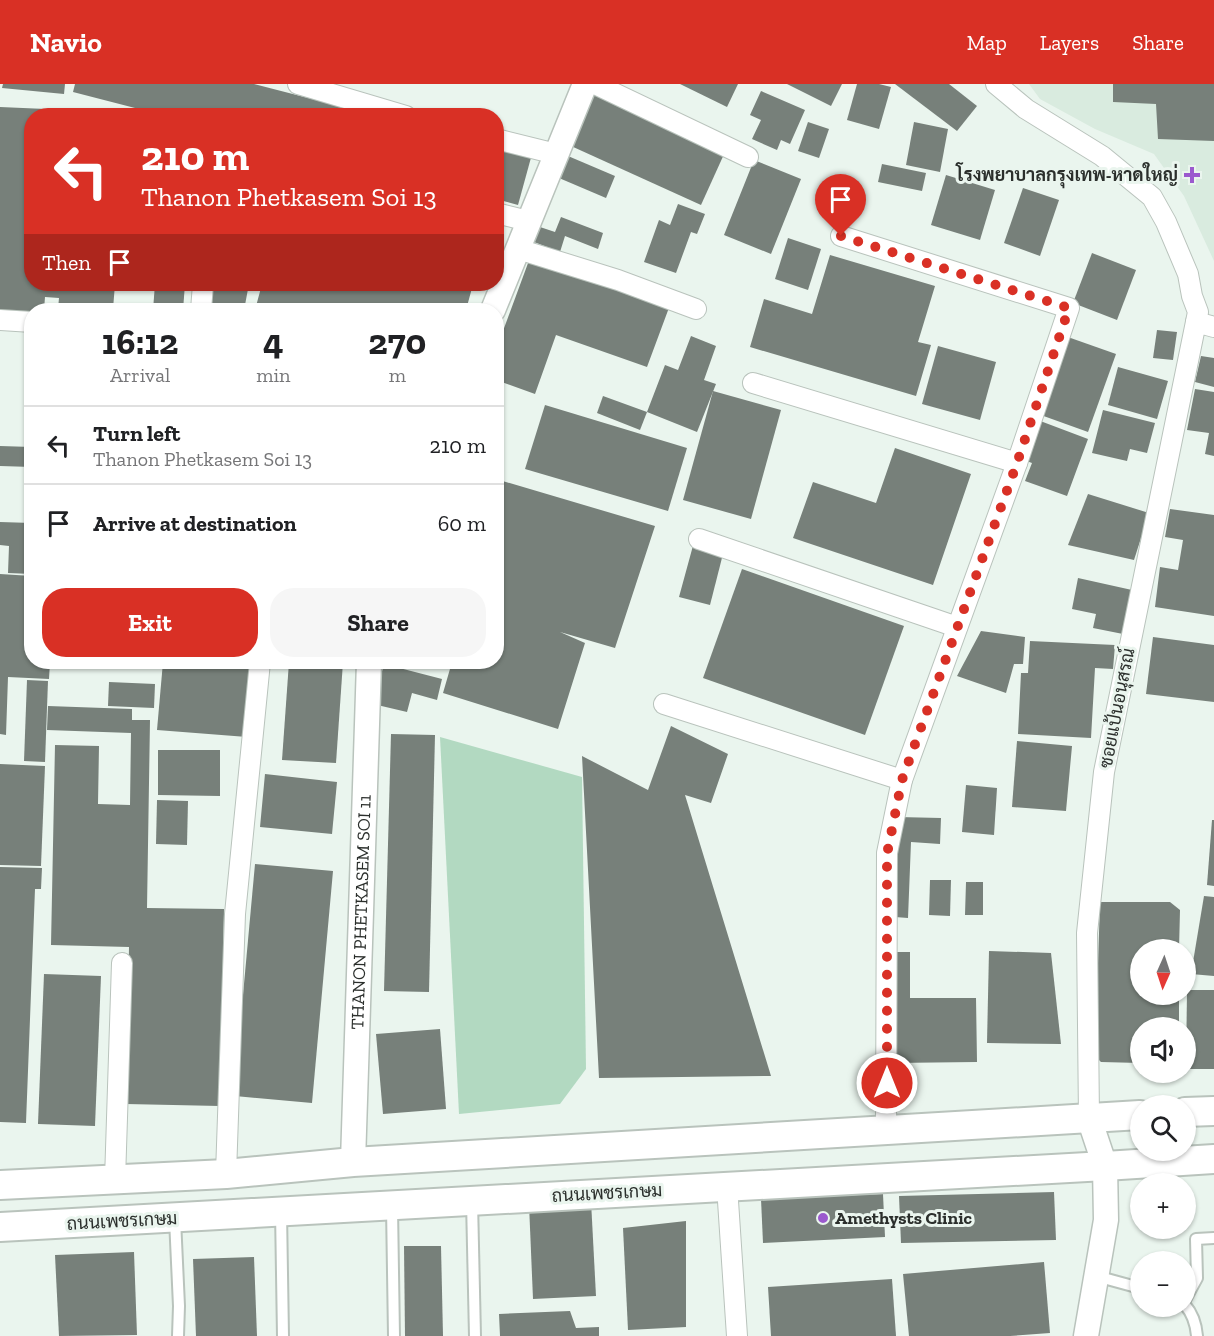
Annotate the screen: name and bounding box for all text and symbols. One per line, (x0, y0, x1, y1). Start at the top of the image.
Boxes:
text: Navio (30, 26, 102, 59)
text: Map (967, 30, 1007, 55)
text: Layers (1040, 30, 1099, 55)
text: Share (1132, 30, 1184, 55)
text: 210 m (141, 130, 249, 181)
icon: left (42, 132, 120, 210)
place label: โรงพยาบาลกรุงเทพ-หาดใหญ่ (955, 162, 1178, 189)
marker: โรงพยาบาลกรุงเทพ-หาดใหญ่ (1183, 166, 1201, 184)
pin (815, 174, 866, 236)
text: Thanon Phetkasem Soi 13 (141, 181, 437, 213)
icon: arrive (824, 183, 857, 216)
icon: arrive (103, 246, 136, 279)
text: Then (42, 249, 91, 276)
text: 16:12 (102, 320, 178, 363)
text: 4 (263, 320, 284, 363)
text: 270 (368, 320, 426, 363)
text: Arrival (110, 363, 170, 387)
text: min (256, 363, 291, 387)
text: m (389, 363, 406, 387)
text: Turn left (93, 420, 180, 447)
icon: left (42, 429, 75, 462)
text: 210 m (430, 432, 486, 459)
text: Thanon Phetkasem Soi 13 (93, 447, 312, 471)
icon: arrive (42, 507, 75, 540)
text: Arrive at destination (93, 510, 296, 537)
text: 60 m (438, 510, 486, 537)
button: Exit (42, 588, 258, 657)
button: Share (270, 588, 486, 657)
street label: ซอยแป้นอนุสรณ์ (1093, 646, 1140, 770)
street label: THANON PHETKASEM SOI 11 (346, 794, 376, 1030)
north arrow (1130, 939, 1196, 1005)
map controls (1130, 939, 1196, 1317)
button: sound (1130, 1017, 1196, 1083)
position arrow (855, 1051, 919, 1115)
button: search (1130, 1095, 1196, 1161)
button: + (1130, 1173, 1196, 1239)
street label: ถนนเพชรเกษม (551, 1179, 663, 1207)
street label: ถนนเพชรเกษม (66, 1207, 178, 1235)
place label: Amethysts Clinic (835, 1207, 973, 1229)
marker: Amethysts Clinic (816, 1211, 830, 1225)
button: − (1130, 1251, 1196, 1317)

